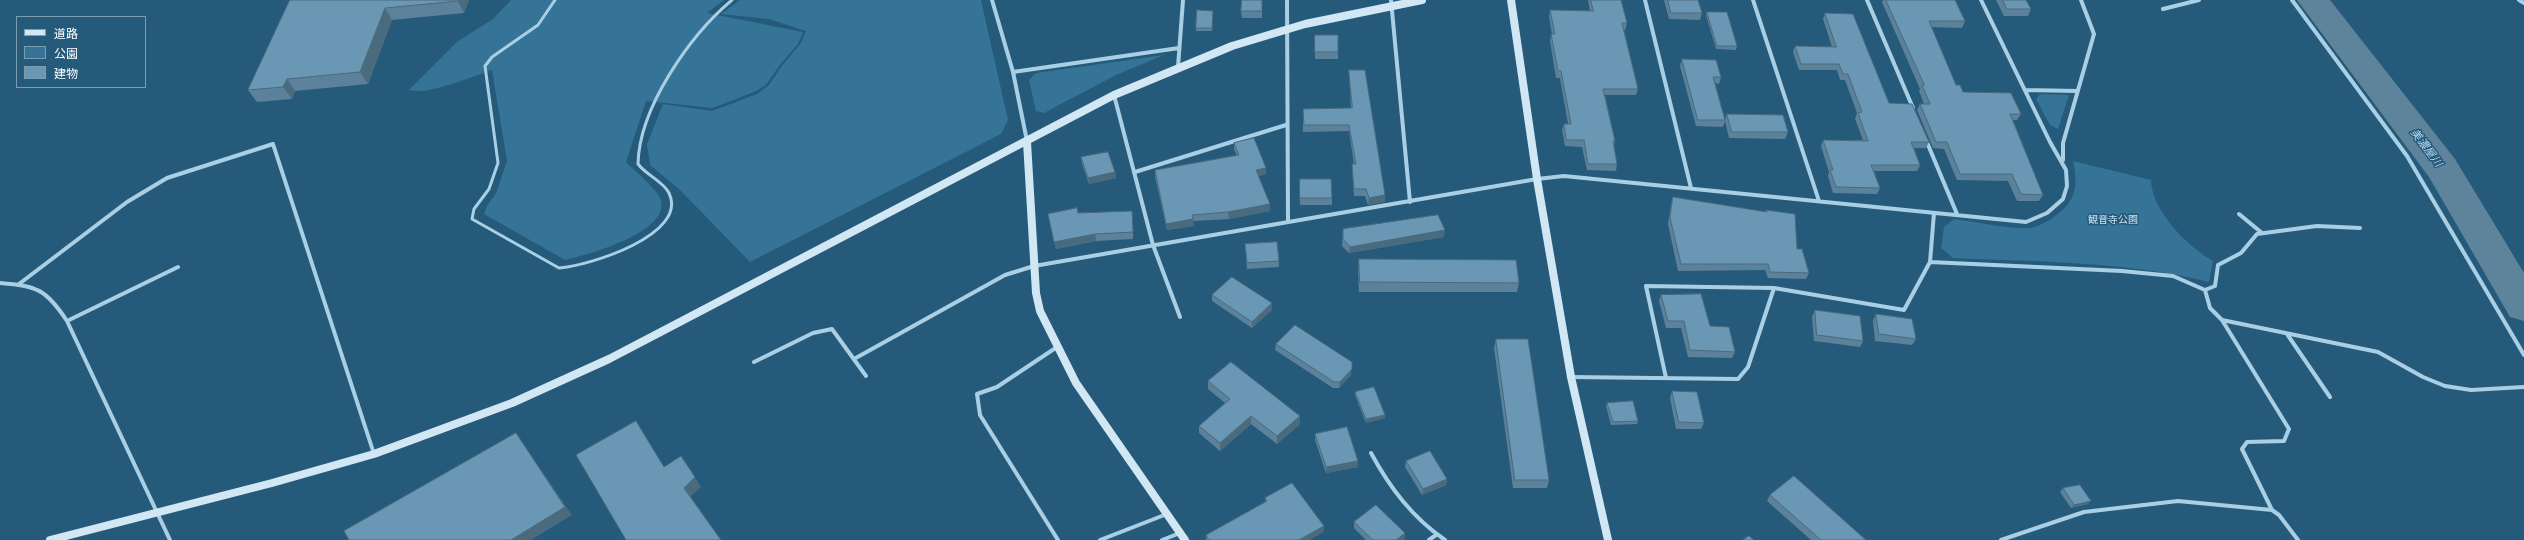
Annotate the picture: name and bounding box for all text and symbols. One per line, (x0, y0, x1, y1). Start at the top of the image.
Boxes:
legend (16, 16, 146, 88)
text: 道路 (54, 27, 78, 41)
text: 公園 (54, 47, 78, 61)
text: 建物 (54, 67, 78, 81)
water label: 美濃屋川 (2407, 126, 2445, 170)
park label: 観音寺公園 (2088, 214, 2138, 226)

